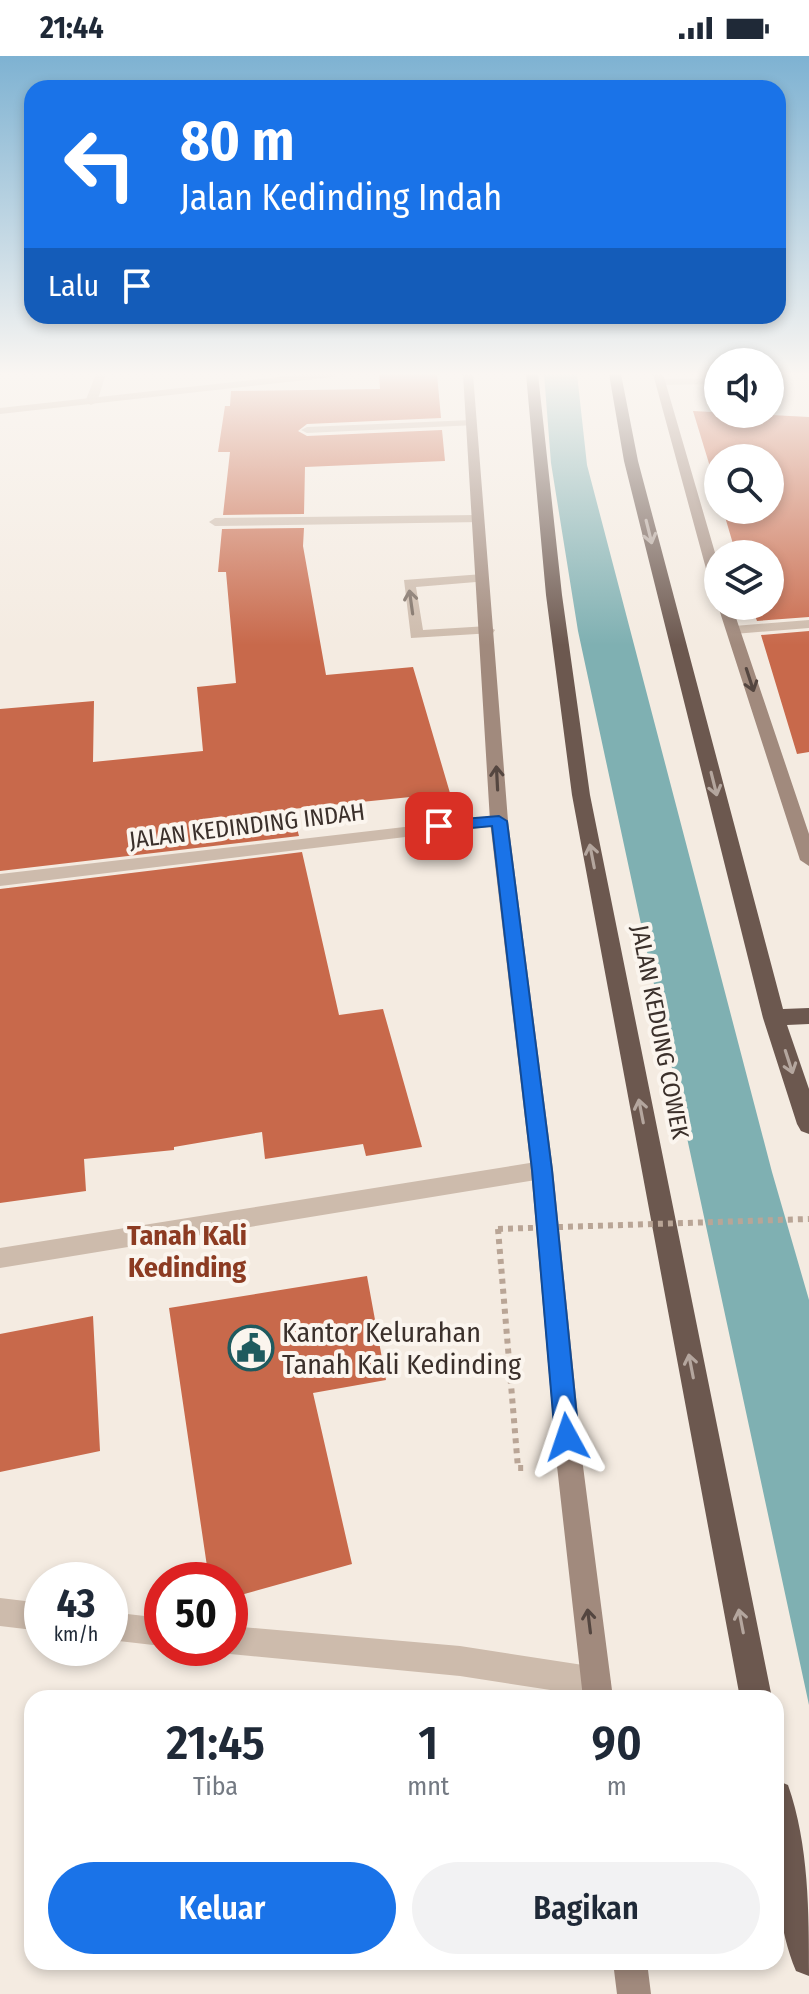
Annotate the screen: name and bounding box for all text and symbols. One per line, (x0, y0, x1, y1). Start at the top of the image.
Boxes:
text: 21:44 (40, 10, 104, 46)
text: 80 m (180, 108, 295, 175)
icon: left (48, 112, 152, 216)
text: Jalan Kedinding Indah (180, 176, 502, 220)
icon: arrive (115, 264, 159, 308)
text: Lalu (48, 268, 99, 304)
map controls (704, 348, 784, 620)
button: sound (704, 348, 784, 428)
button: search (704, 444, 784, 524)
one-way arrow (643, 519, 658, 545)
button: layers (704, 540, 784, 620)
one-way arrow (403, 590, 418, 615)
one-way arrow (744, 667, 759, 692)
one-way arrow (489, 765, 504, 792)
one-way arrow (707, 770, 722, 796)
pin (405, 792, 473, 860)
street label: JALAN KEDINDING INDAH (128, 798, 366, 854)
icon: arrive (417, 804, 461, 848)
one-way arrow (584, 844, 599, 869)
street label: JALAN KEDUNG COWEK (626, 923, 695, 1142)
one-way arrow (782, 1049, 797, 1074)
one-way arrow (632, 1099, 647, 1125)
district label: Tanah Kali Kedinding (127, 1219, 247, 1284)
place label: Kantor Kelurahan Tanah Kali Kedinding (282, 1316, 522, 1381)
public building icon: Kantor Kelurahan Tanah Kali Kedinding (227, 1324, 275, 1372)
one-way arrow (683, 1354, 698, 1380)
position arrow (525, 1395, 609, 1479)
speed limit sign: 50 (144, 1562, 248, 1666)
text: 43 (56, 1580, 96, 1628)
one-way arrow (581, 1608, 596, 1634)
one-way arrow (733, 1609, 748, 1635)
text: km/h (54, 1622, 98, 1646)
text: 21:45 (166, 1714, 265, 1772)
text: 1 (418, 1714, 438, 1772)
text: 90 (592, 1714, 642, 1772)
text: Tiba (193, 1771, 238, 1802)
text: mnt (407, 1771, 449, 1802)
text: m (607, 1771, 627, 1802)
button: Keluar (48, 1862, 396, 1954)
button: Bagikan (412, 1862, 760, 1954)

